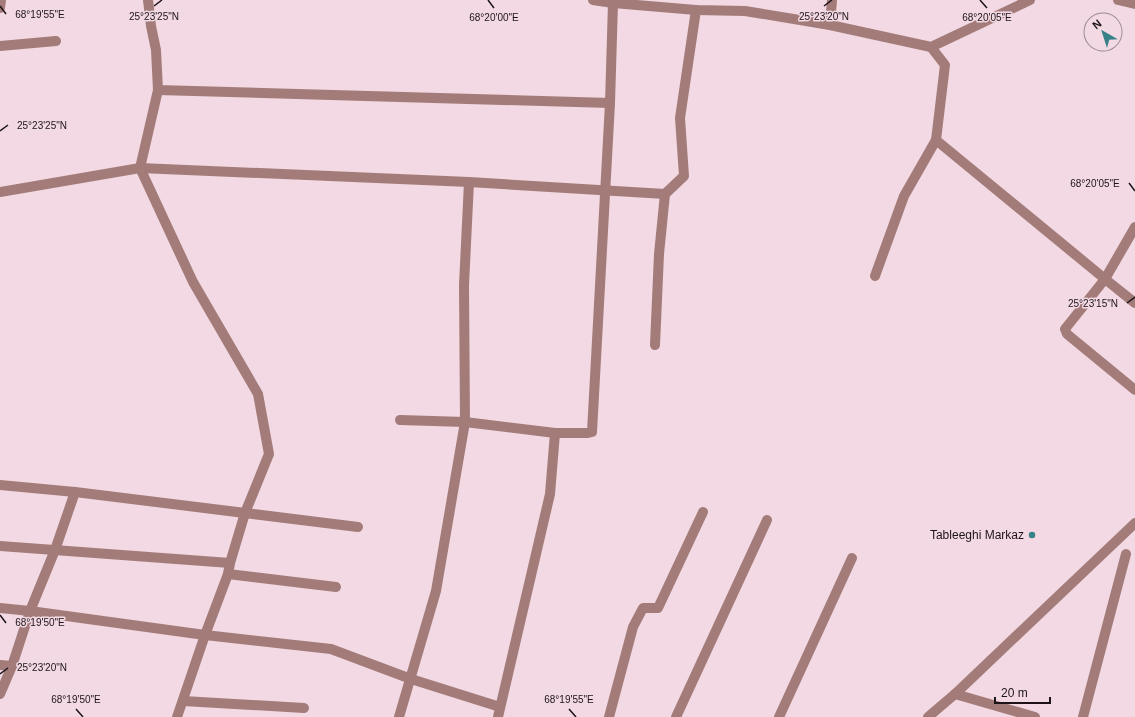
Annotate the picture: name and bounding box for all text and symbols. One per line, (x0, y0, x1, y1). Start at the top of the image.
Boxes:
text: 68°19'55"E (15, 9, 65, 20)
text: 25°23'25"N (129, 11, 179, 22)
text: 25°23'20"N (799, 11, 849, 22)
text: 68°20'00"E (469, 12, 519, 23)
text: 68°20'05"E (962, 12, 1012, 23)
north arrow (1083, 12, 1123, 52)
text: N (1090, 17, 1104, 31)
text: 25°23'25"N (17, 120, 67, 131)
text: 68°20'05"E (1070, 178, 1120, 189)
text: 25°23'15"N (1068, 298, 1118, 309)
place label: Tableeghi Markaz (930, 528, 1024, 542)
marker: Tableeghi Markaz (1027, 530, 1037, 540)
text: 68°19'50"E (15, 617, 65, 628)
text: 25°23'20"N (17, 662, 67, 673)
scale bar (995, 679, 1050, 705)
text: 20 m (1001, 686, 1028, 700)
text: 68°19'50"E (51, 694, 101, 705)
text: 68°19'55"E (544, 694, 594, 705)

